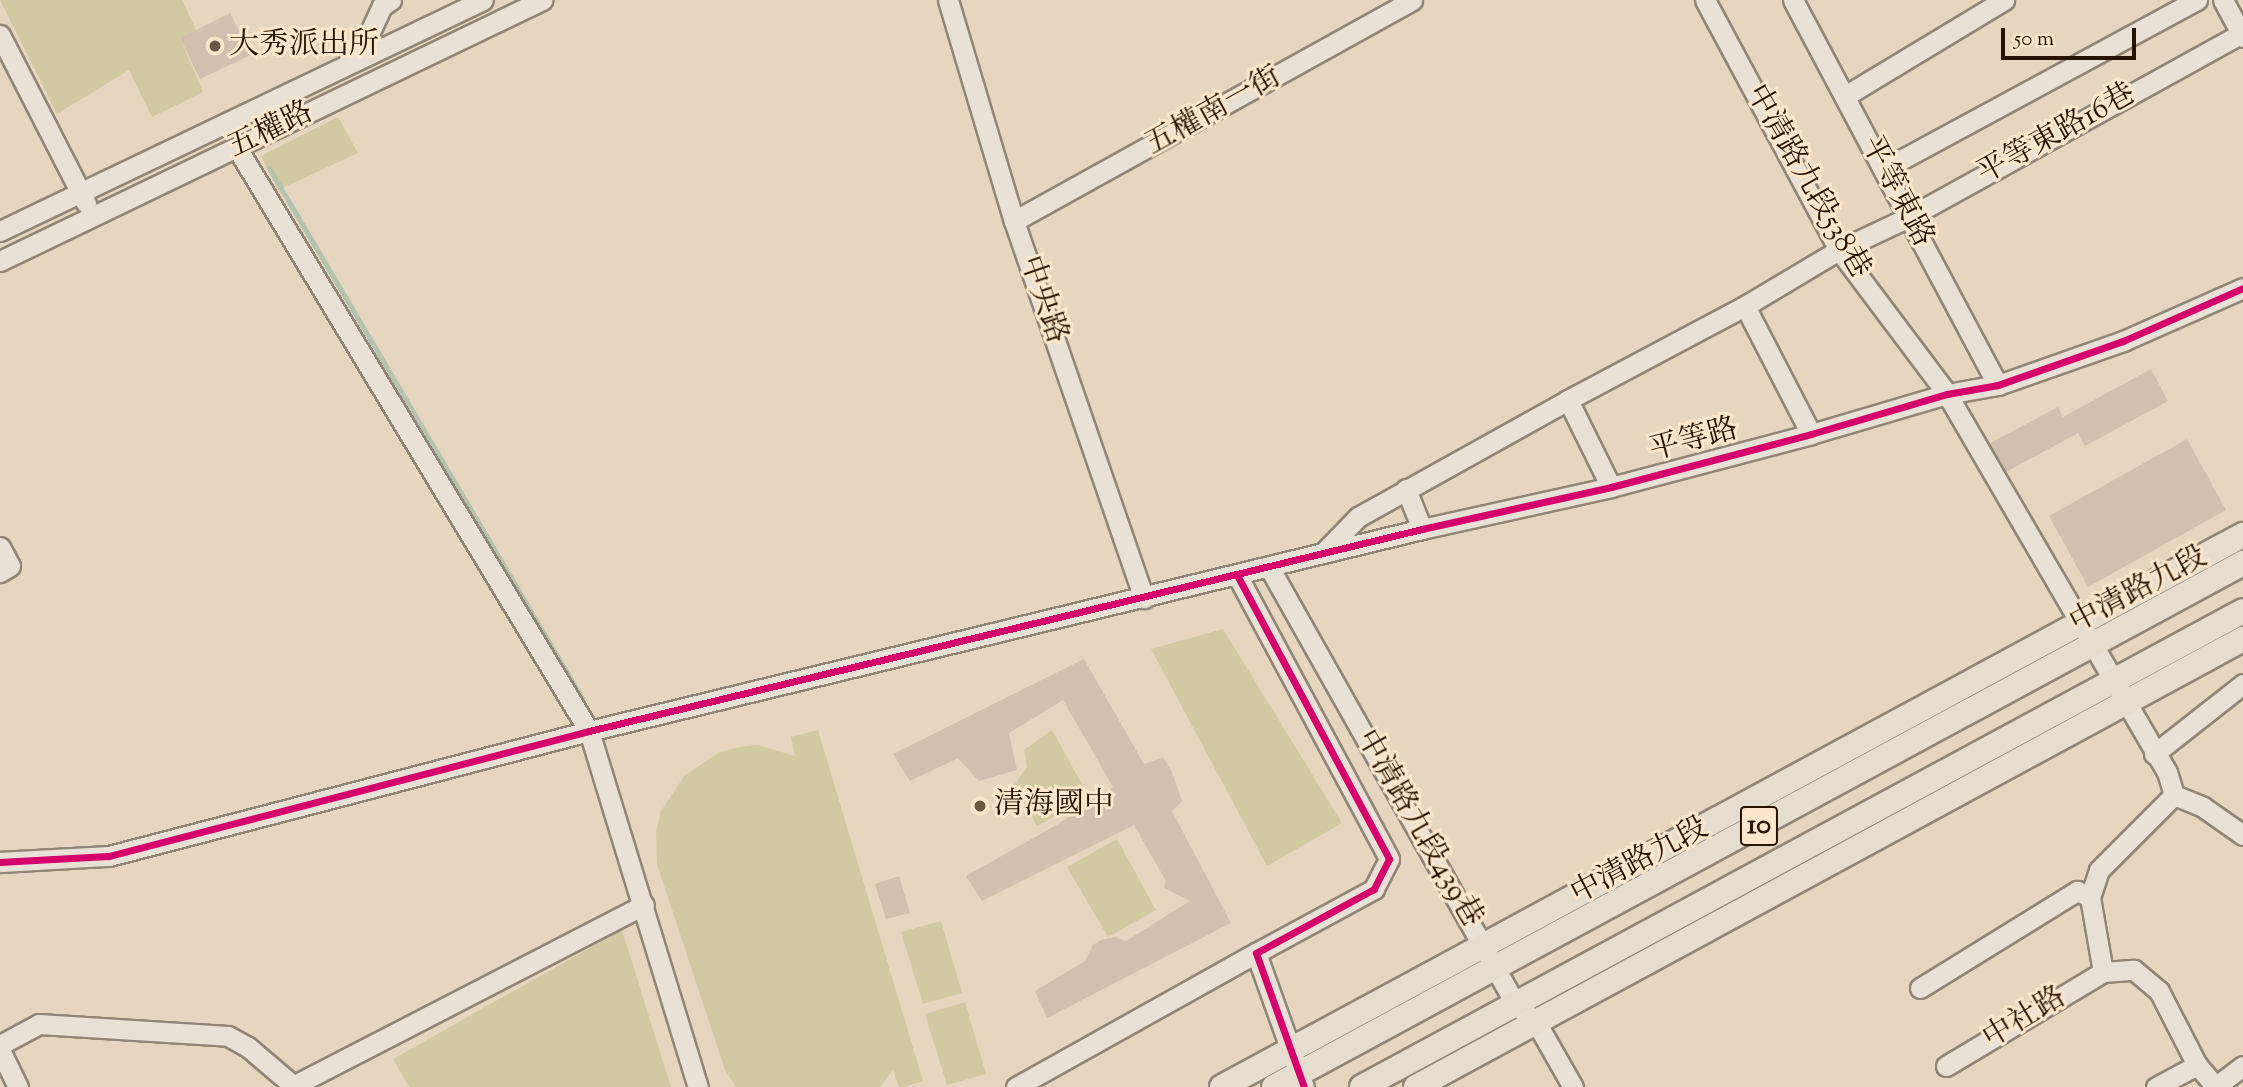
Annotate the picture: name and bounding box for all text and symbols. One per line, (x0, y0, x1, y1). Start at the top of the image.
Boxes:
scale bar (2005, 14, 2140, 58)
text: 50 m (2014, 25, 2054, 55)
place label: 大秀派出所 (229, 28, 379, 64)
marker: 大秀派出所 (207, 38, 223, 54)
street label: 五權南一街 (1140, 60, 1288, 164)
street label: 平等東路16巷 (1972, 77, 2142, 193)
street label: 中清路九段538巷 (1737, 79, 1877, 285)
street label: 五權路 (223, 95, 319, 167)
street label: 平等東路 (1852, 131, 1940, 253)
street label: 中央路 (1010, 252, 1074, 348)
street label: 平等路 (1646, 412, 1742, 470)
street label: 中清路九段 (2064, 540, 2214, 642)
street label: 中清路九段439巷 (1347, 724, 1489, 934)
place label: 清海國中 (994, 788, 1114, 824)
marker: 清海國中 (972, 798, 988, 814)
road number: 10 (1740, 802, 1778, 850)
street label: 中清路九段 (1565, 811, 1715, 913)
street label: 中社路 (1977, 980, 2073, 1058)

